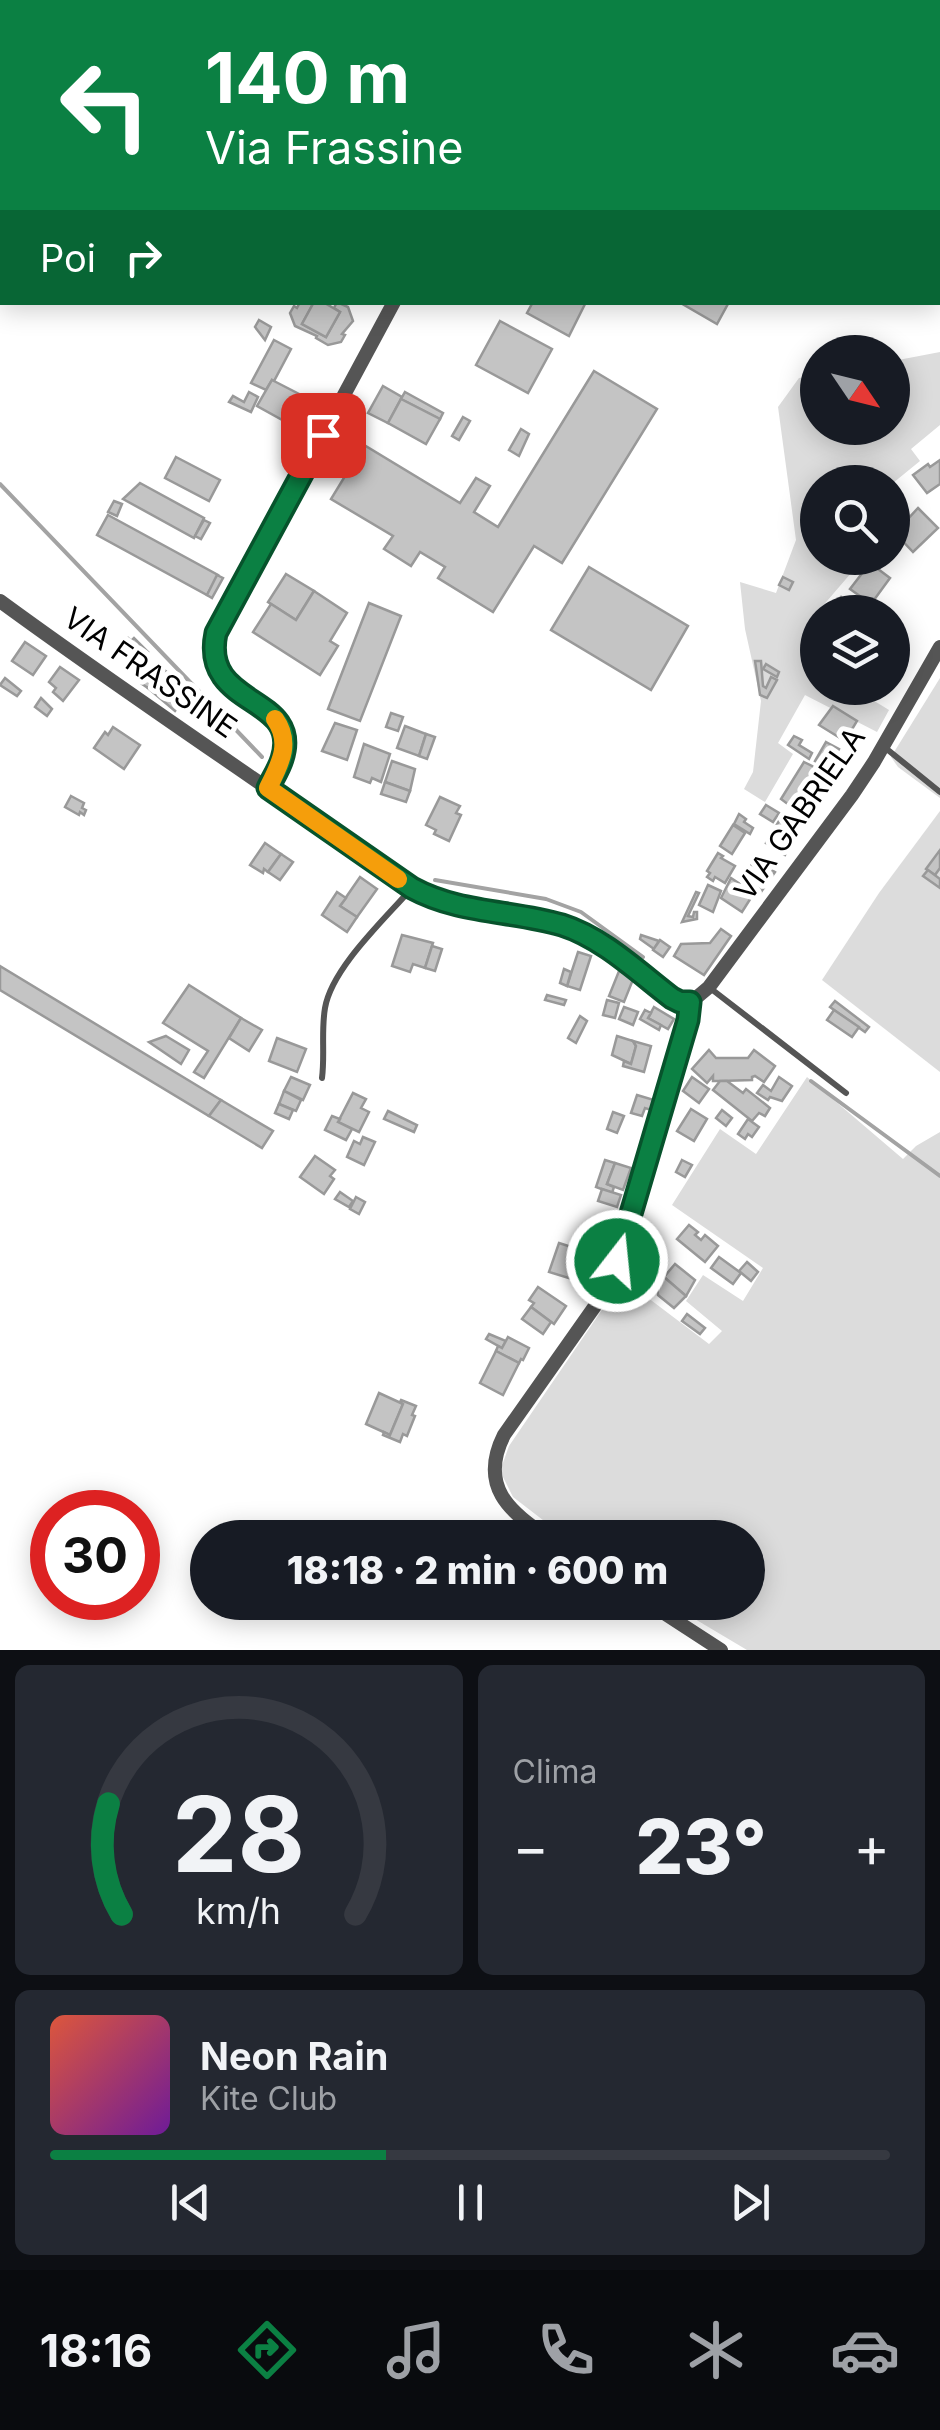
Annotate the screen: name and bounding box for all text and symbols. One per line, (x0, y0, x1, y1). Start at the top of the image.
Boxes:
text: 140 m (205, 35, 410, 120)
icon: left (40, 40, 170, 170)
text: Via Frassine (205, 120, 464, 175)
icon: right (116, 230, 171, 285)
text: Poi (40, 235, 96, 281)
north arrow (800, 335, 910, 445)
map controls (800, 335, 910, 705)
pin (281, 393, 366, 478)
icon: arrive (296, 408, 351, 463)
button: search (800, 465, 910, 575)
button: layers (800, 595, 910, 705)
street label: VIA FRASSINE (57, 599, 244, 745)
street label: VIA GABRIELA (726, 720, 872, 907)
position arrow (565, 1209, 669, 1313)
speed limit sign: 30 (30, 1490, 160, 1620)
text: 18:18 · 2 min · 600 m (287, 1547, 668, 1593)
text: Clima (513, 1752, 597, 1791)
text: 28 (172, 1771, 305, 1897)
text: 23° (636, 1801, 767, 1892)
text: − (513, 1814, 549, 1880)
text: + (854, 1814, 890, 1880)
text: km/h (196, 1889, 281, 1933)
text: Neon Rain (200, 2033, 388, 2079)
text: Kite Club (200, 2079, 337, 2118)
icon: previous (163, 2175, 218, 2230)
icon: pause (443, 2175, 498, 2230)
icon: next (723, 2175, 778, 2230)
icon: directions (232, 2315, 302, 2385)
icon: music (381, 2315, 451, 2385)
icon: phone (531, 2315, 601, 2385)
icon: climate (681, 2315, 751, 2385)
icon: car (830, 2315, 900, 2385)
text: 18:16 (40, 2323, 152, 2378)

